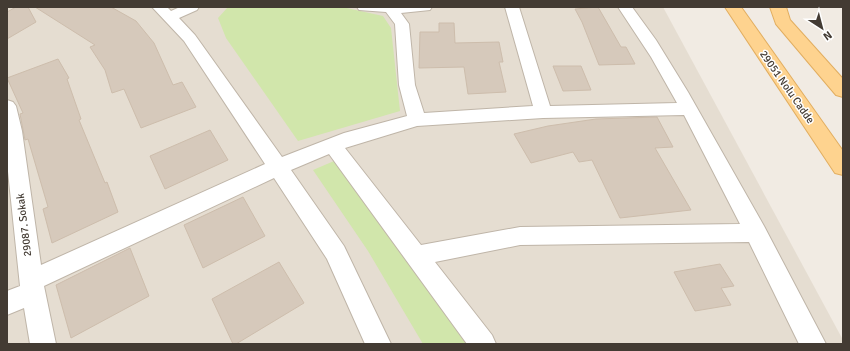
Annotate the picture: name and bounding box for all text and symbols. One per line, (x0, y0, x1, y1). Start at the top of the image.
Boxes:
north arrow (802, 8, 842, 48)
text: N (821, 28, 835, 43)
street label: 29051 Nolu Cadde (757, 48, 817, 126)
street label: 29087. Sokak (14, 192, 34, 257)

